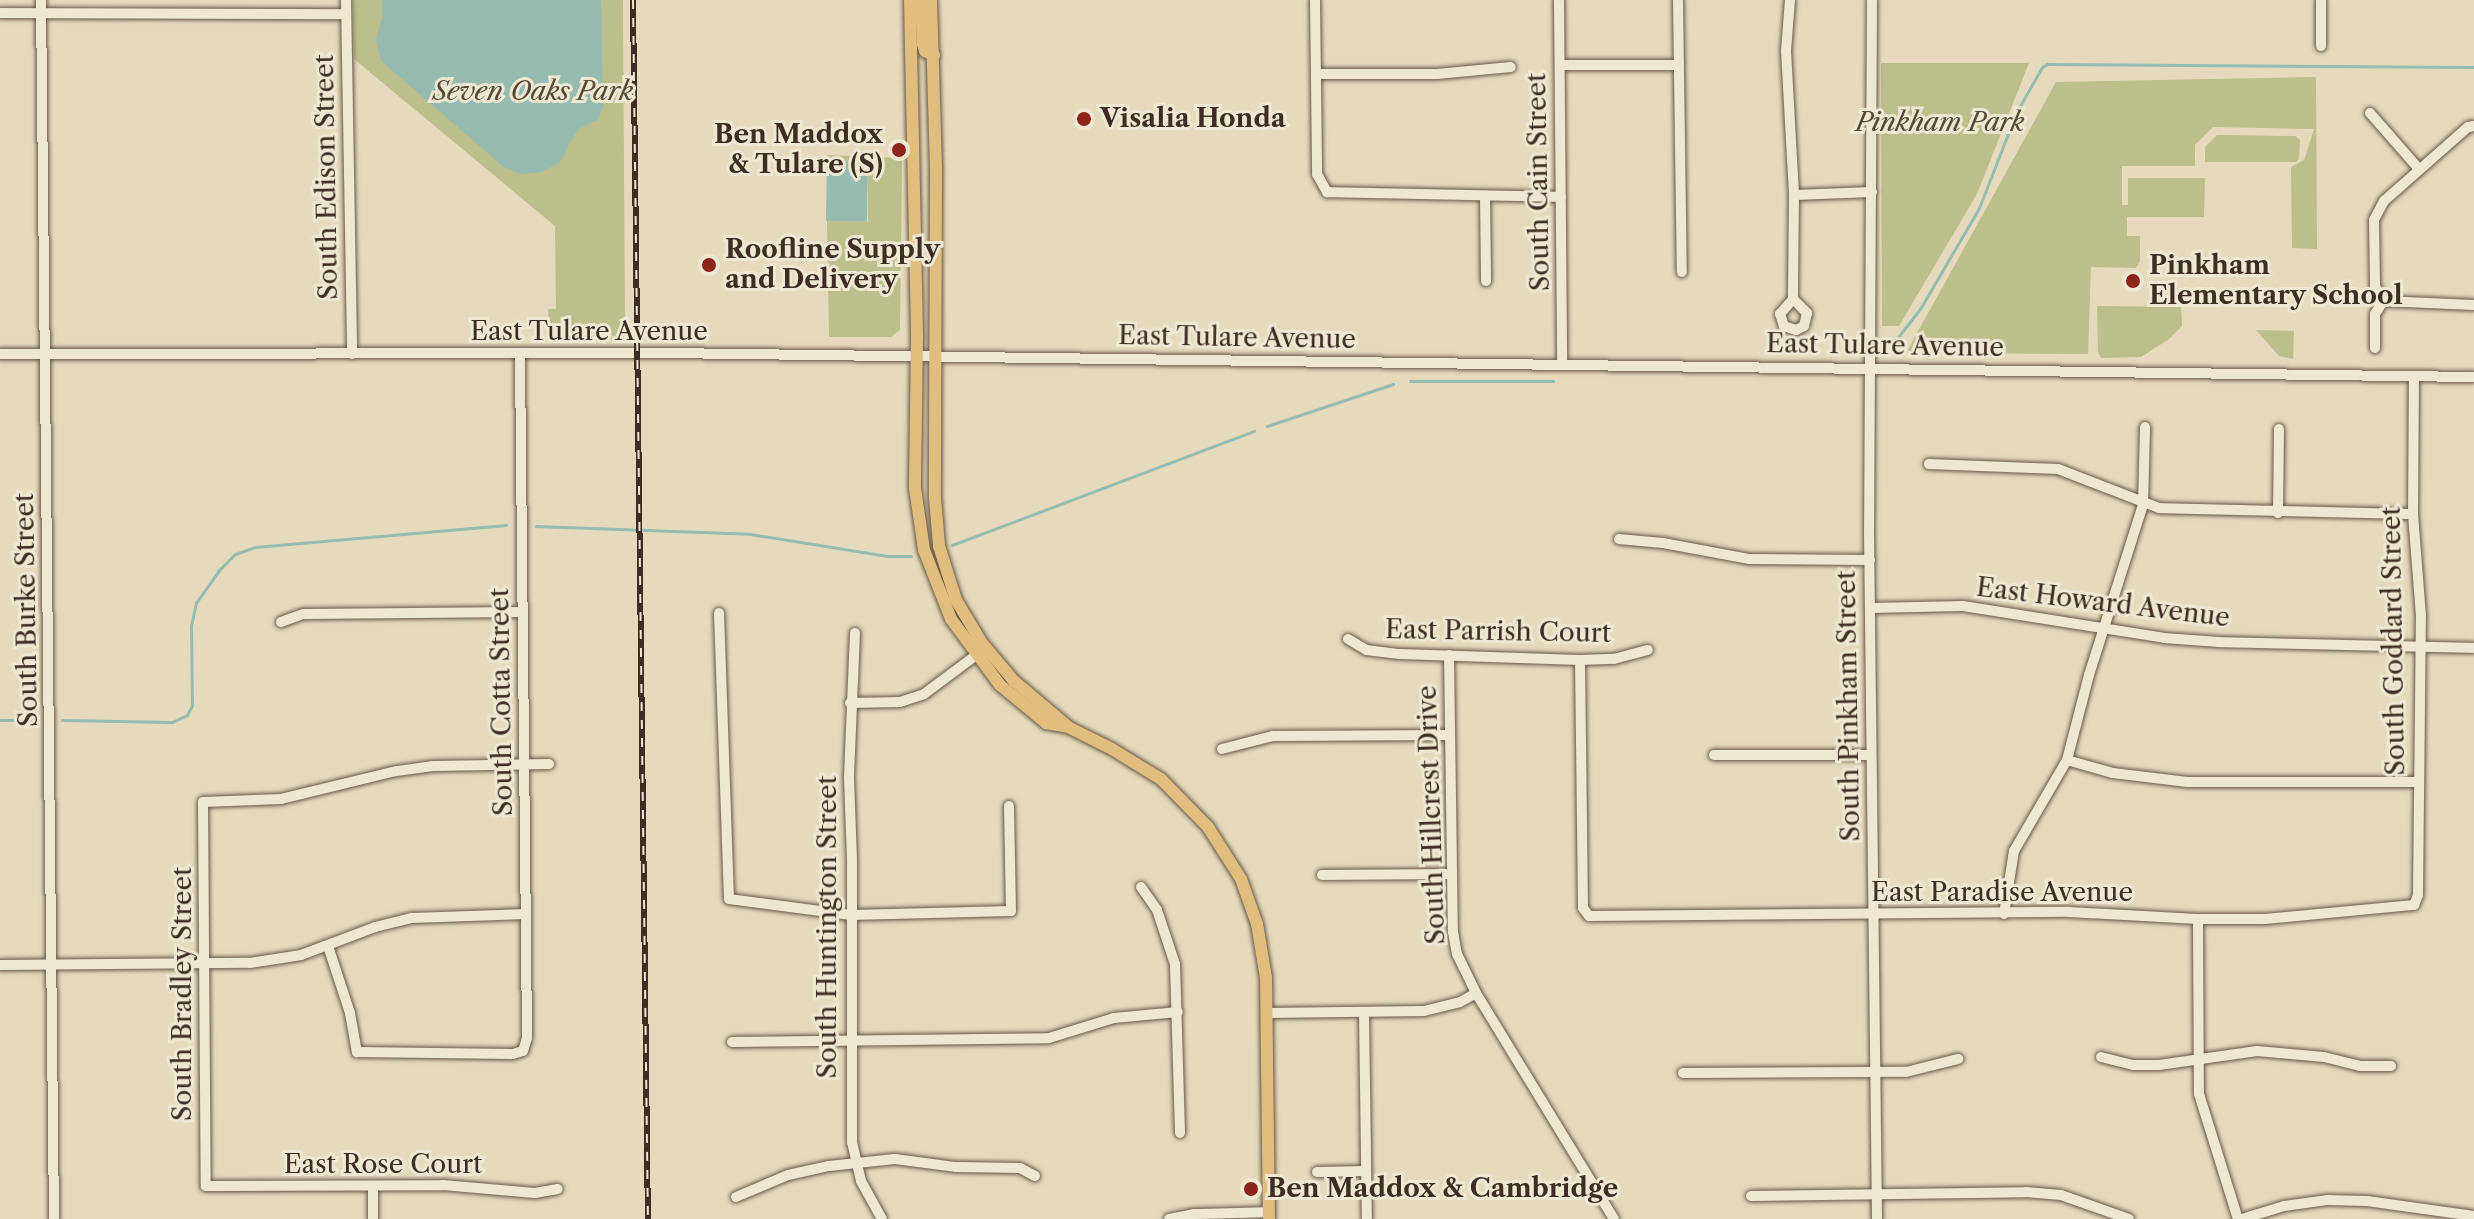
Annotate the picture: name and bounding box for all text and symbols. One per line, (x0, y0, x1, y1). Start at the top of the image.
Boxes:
street label: South Edison Street (309, 54, 345, 300)
street label: South Cain Street (1521, 72, 1557, 292)
park label: Seven Oaks Park (433, 76, 633, 108)
place label: Visalia Honda (1100, 103, 1286, 135)
park label: Pinkham Park (1855, 107, 2025, 139)
marker: Visalia Honda (1075, 110, 1093, 128)
place label: Ben Maddox & Tulare (S) (714, 119, 883, 180)
marker: Ben Maddox & Tulare (S) (890, 141, 908, 159)
place label: Roofline Supply and Delivery (725, 234, 940, 296)
place label: Pinkham Elementary School (2149, 250, 2403, 312)
marker: Roofline Supply and Delivery (700, 256, 718, 274)
marker: Pinkham Elementary School (2124, 272, 2142, 290)
street label: East Tulare Avenue (469, 316, 709, 348)
street label: East Tulare Avenue (1117, 320, 1357, 356)
street label: East Tulare Avenue (1765, 328, 2005, 364)
street label: South Burke Street (9, 493, 45, 727)
street label: South Goddard Street (2376, 506, 2412, 776)
street label: South Pinkham Street (1831, 570, 1867, 842)
street label: East Howard Avenue (1974, 572, 2232, 634)
street label: South Cotta Street (484, 587, 520, 817)
street label: East Parrish Court (1385, 614, 1611, 650)
street label: South Hillcrest Drive (1412, 685, 1452, 945)
street label: South Huntington Street (812, 775, 844, 1079)
street label: South Bradley Street (167, 866, 199, 1122)
street label: East Paradise Avenue (1871, 877, 2133, 909)
street label: East Rose Court (284, 1149, 482, 1181)
place label: Ben Maddox & Cambridge (1267, 1173, 1619, 1205)
marker: Ben Maddox & Cambridge (1242, 1180, 1260, 1198)

